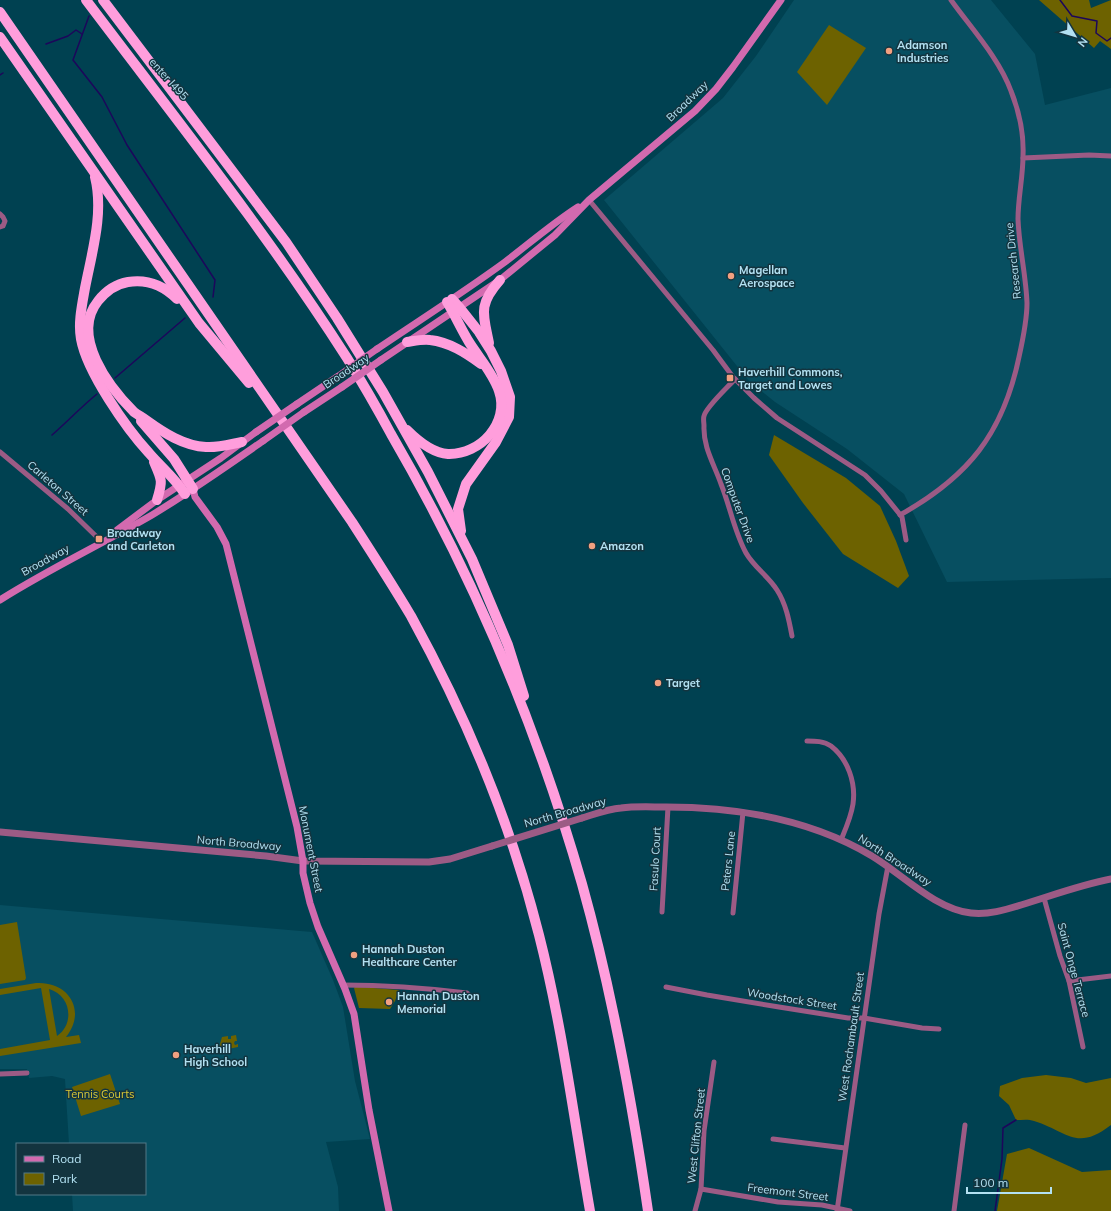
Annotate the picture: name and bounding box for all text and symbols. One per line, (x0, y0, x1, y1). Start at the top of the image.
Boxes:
north arrow (1055, 16, 1095, 56)
text: N (1075, 35, 1091, 50)
place label: Adamson Industries (897, 38, 949, 65)
marker: Adamson Industries (884, 46, 894, 56)
street label: enter I495 (146, 55, 192, 103)
street label: Broadway (663, 78, 711, 124)
street label: Research Drive (1002, 222, 1024, 300)
place label: Magellan Aerospace (739, 263, 795, 290)
marker: Magellan Aerospace (726, 271, 736, 281)
street label: Broadway (320, 350, 372, 392)
place label: Haverhill Commons, Target and Lowes (738, 365, 843, 392)
marker: Haverhill Commons, Target and Lowes (725, 373, 735, 383)
street label: Carleton Street (25, 458, 92, 518)
street label: Computer Drive (718, 465, 758, 545)
place label: Broadway and Carleton (107, 526, 175, 553)
marker: Broadway and Carleton (94, 534, 104, 544)
place label: Amazon (600, 539, 644, 553)
street label: Broadway (19, 541, 72, 579)
marker: Amazon (587, 541, 597, 551)
place label: Target (666, 676, 700, 690)
marker: Target (653, 678, 663, 688)
street label: North Broadway (522, 794, 608, 830)
street label: Monument Street (296, 805, 326, 894)
street label: Fasulo Court (646, 827, 664, 891)
street label: Peters Lane (718, 830, 738, 892)
street label: North Broadway (856, 831, 934, 889)
street label: North Broadway (196, 832, 282, 854)
street label: Saint Onge Terrace (1055, 921, 1093, 1019)
place label: Hannah Duston Healthcare Center (362, 942, 458, 969)
marker: Hannah Duston Healthcare Center (349, 950, 359, 960)
street label: West Rochambault Street (835, 971, 867, 1103)
street label: Woodstock Street (746, 985, 838, 1013)
place label: Hannah Duston Memorial (397, 989, 480, 1016)
marker: Hannah Duston Memorial (384, 997, 394, 1007)
place label: Haverhill High School (184, 1042, 247, 1069)
marker: Haverhill High School (171, 1050, 181, 1060)
park label: Tennis Courts (66, 1087, 134, 1101)
street label: West Clifton Street (684, 1088, 708, 1184)
legend (16, 1143, 146, 1195)
text: Road (52, 1151, 81, 1166)
scale bar (967, 1169, 1051, 1195)
text: Park (52, 1171, 78, 1186)
text: 100 m (973, 1175, 1008, 1190)
street label: Freemont Street (747, 1180, 829, 1204)

